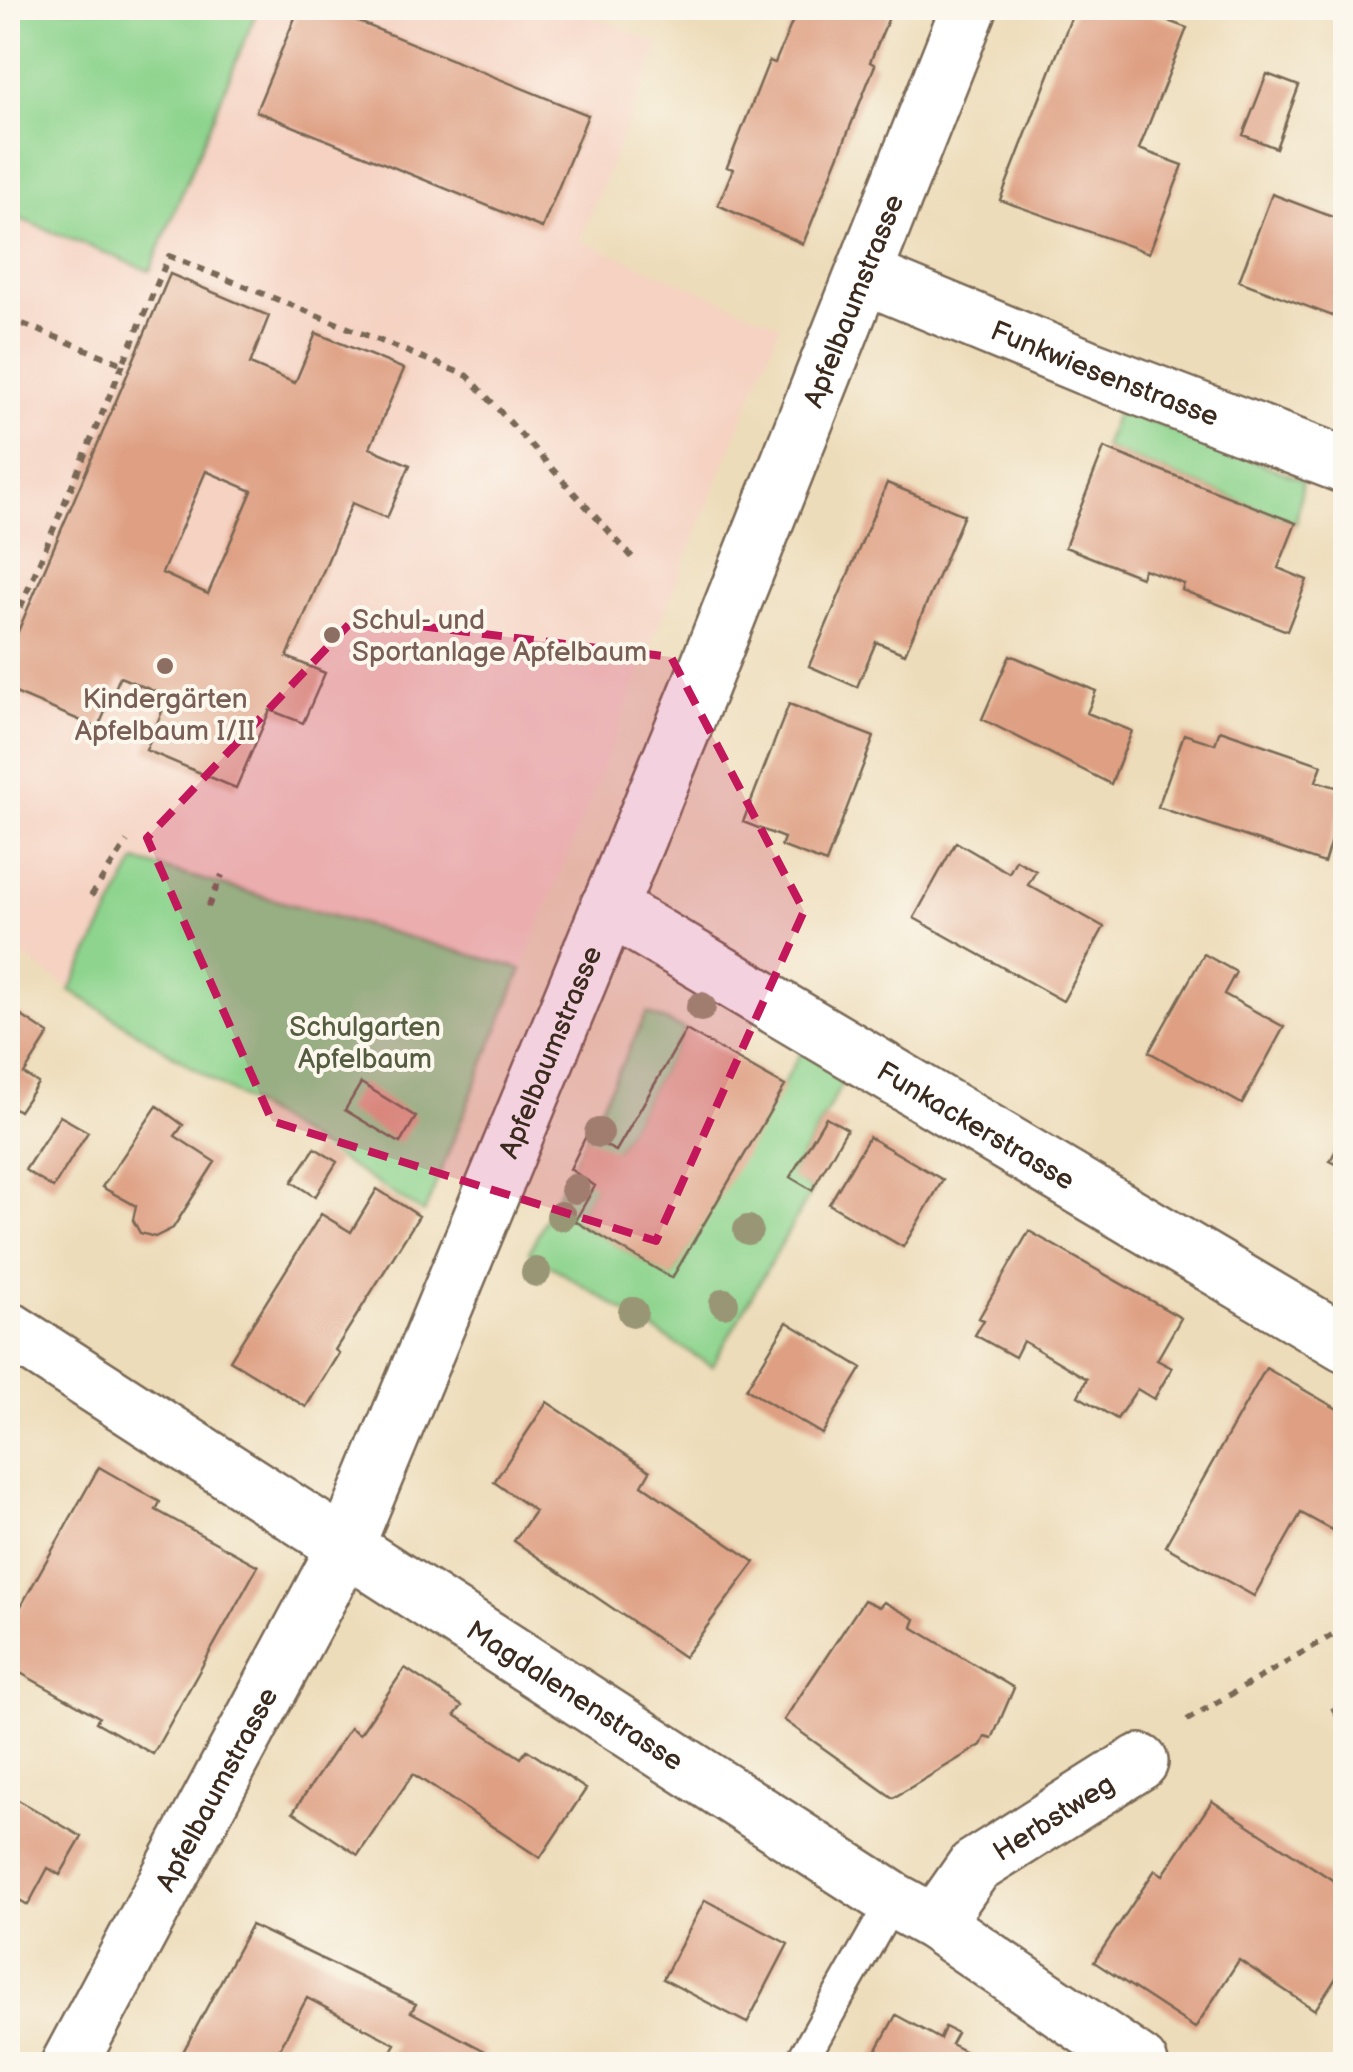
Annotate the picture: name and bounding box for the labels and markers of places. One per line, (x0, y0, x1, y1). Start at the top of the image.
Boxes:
place label: Schul- und Sportanlage Apfelbaum (352, 604, 647, 669)
marker: Schul- und Sportanlage Apfelbaum (321, 624, 343, 646)
marker: Kindergärten Apfelbaum I/II (154, 655, 176, 677)
place label: Kindergärten Apfelbaum I/II (75, 683, 255, 748)

